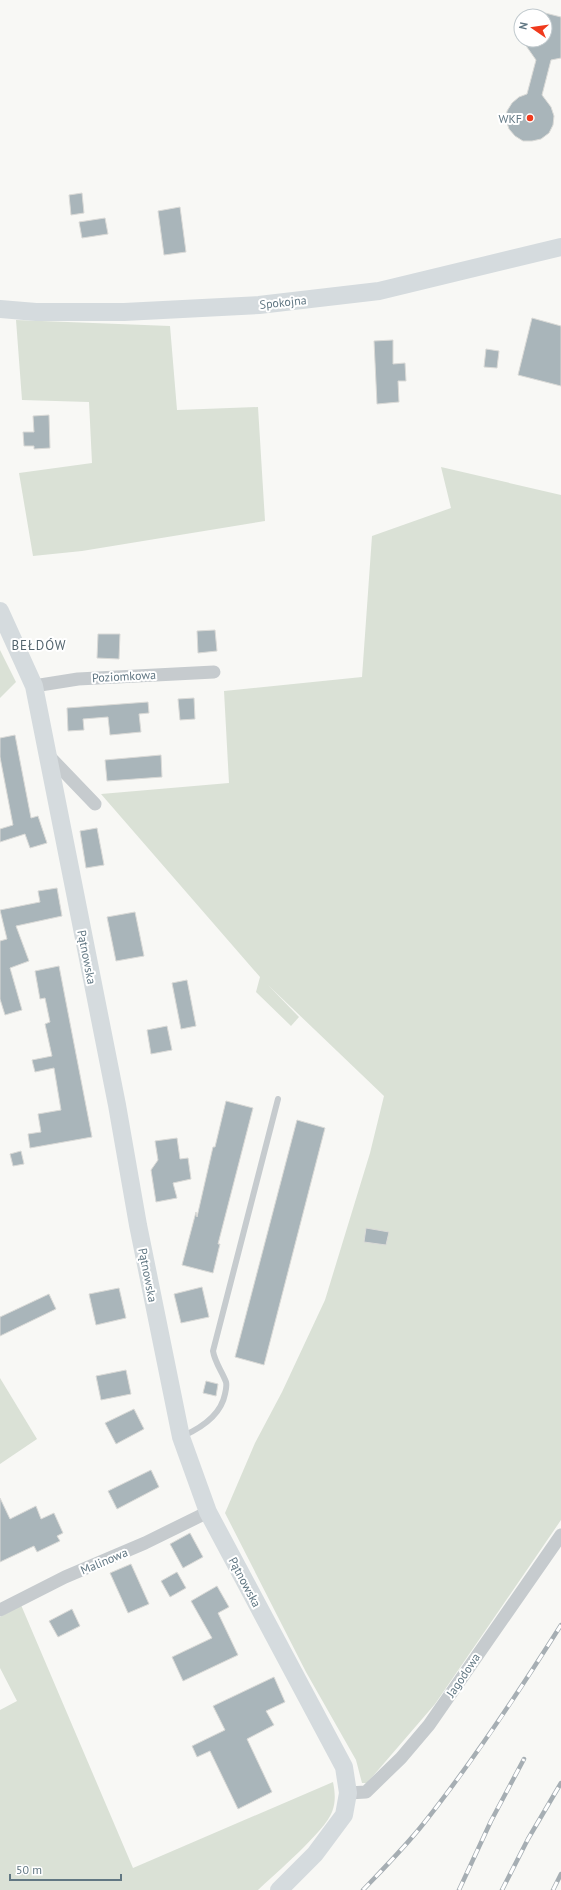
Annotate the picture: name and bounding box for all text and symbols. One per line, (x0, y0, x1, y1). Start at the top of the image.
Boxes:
north arrow (513, 8, 553, 48)
text: N (516, 21, 531, 31)
place label: WKF (499, 111, 522, 126)
marker: WKF (525, 113, 535, 123)
street label: Spokojna (259, 292, 307, 312)
district label: BEŁDÓW (11, 637, 67, 654)
street label: Poziomkowa (92, 667, 156, 685)
street label: Pątnowska (74, 929, 100, 985)
street label: Pątnowska (135, 1247, 161, 1303)
street label: Malinowa (78, 1544, 130, 1578)
street label: Pątnowska (226, 1554, 264, 1610)
street label: Jagodowa (442, 1650, 483, 1701)
scale bar (10, 1856, 121, 1882)
text: 50 m (16, 1862, 42, 1877)

